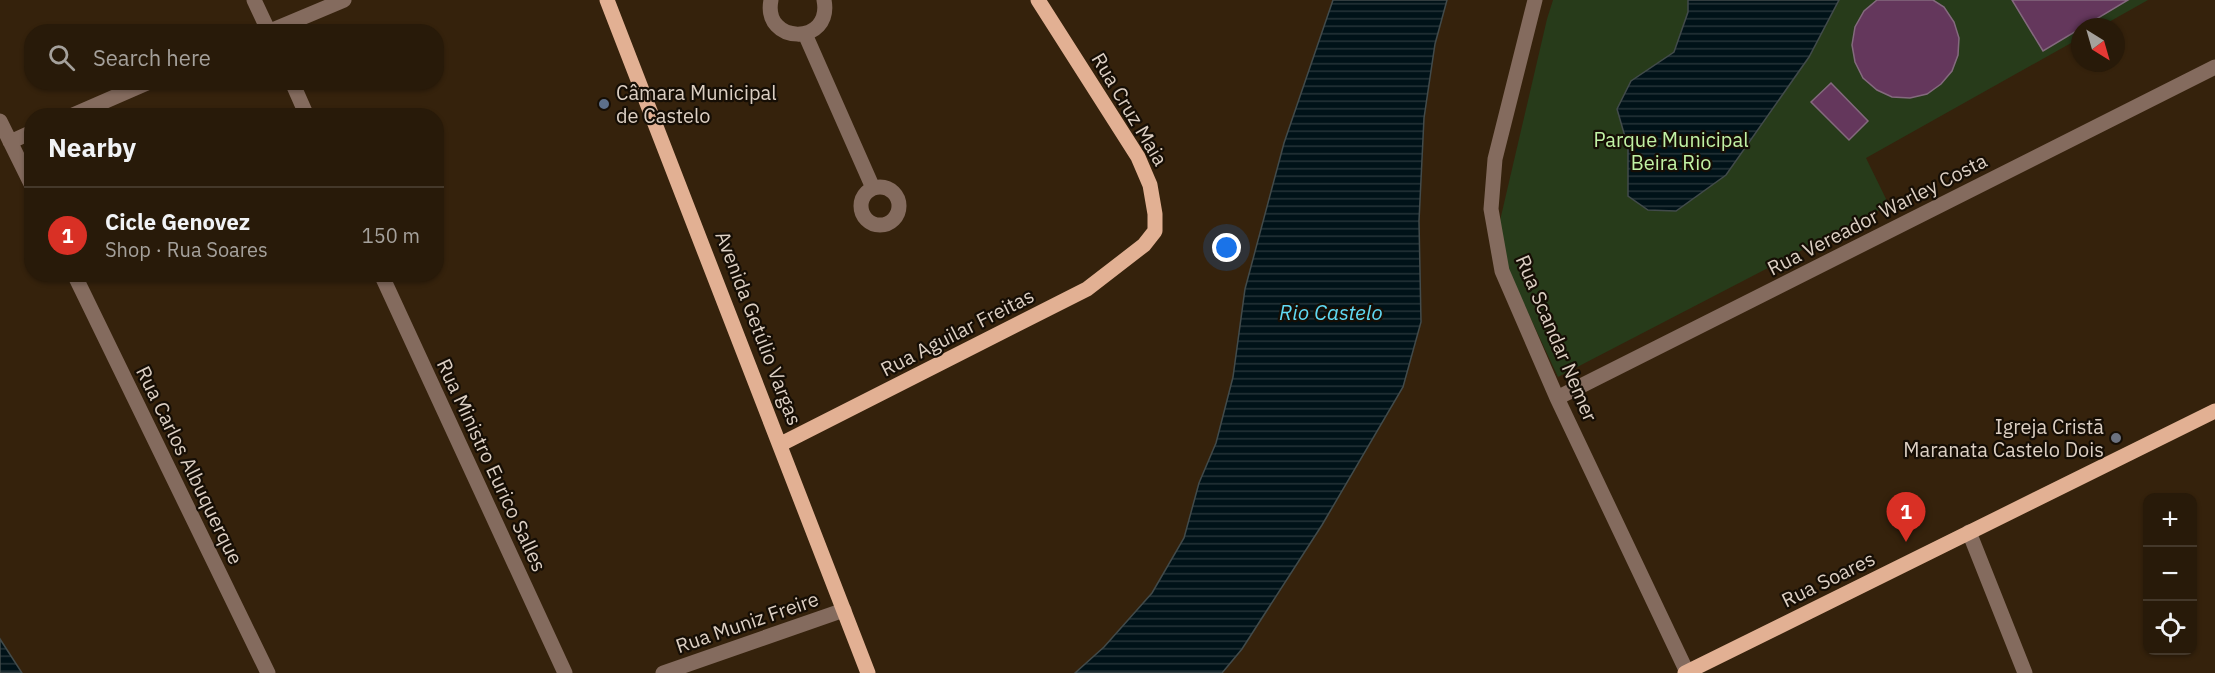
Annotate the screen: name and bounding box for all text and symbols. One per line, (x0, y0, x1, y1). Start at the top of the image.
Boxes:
north arrow (2071, 18, 2125, 72)
search box (24, 24, 444, 90)
icon: search (45, 41, 78, 74)
text: Search here (93, 43, 211, 72)
street label: Rua Cruz Maia (1086, 47, 1175, 171)
place label: Câmara Municipal de Castelo (616, 79, 777, 129)
marker: Câmara Municipal de Castelo (597, 97, 611, 111)
park label: Parque Municipal Beira Rio (1593, 126, 1749, 176)
text: Nearby (48, 130, 136, 164)
street label: Rua Vereador Warley Costa (1762, 147, 1992, 281)
text: Cicle Genovez (105, 207, 250, 236)
text: 1 (62, 222, 74, 249)
text: 150 m (362, 222, 420, 249)
street label: Avenida Getúlio Vargas (709, 227, 809, 429)
your location (1212, 233, 1241, 262)
text: Shop · Rua Soares (105, 236, 268, 263)
street label: Rua Scandar Nemer (1510, 251, 1604, 425)
street label: Rua Aguilar Freitas (876, 282, 1038, 382)
water label: Rio Castelo (1279, 298, 1383, 326)
street label: Rua Ministro Eurico Salles (431, 354, 553, 576)
street label: Rua Carlos Albuquerque (130, 361, 250, 569)
place label: Igreja Cristã Maranata Castelo Dois (1903, 413, 2104, 463)
marker: Igreja Cristã Maranata Castelo Dois (2109, 431, 2123, 445)
pin: 1 (1886, 492, 1926, 542)
map controls (2143, 493, 2197, 655)
button: + (2143, 493, 2197, 547)
street label: Rua Soares (1777, 545, 1879, 613)
button: − (2143, 547, 2197, 601)
street label: Rua Muniz Freire (672, 585, 822, 659)
button: locate (2143, 601, 2197, 655)

